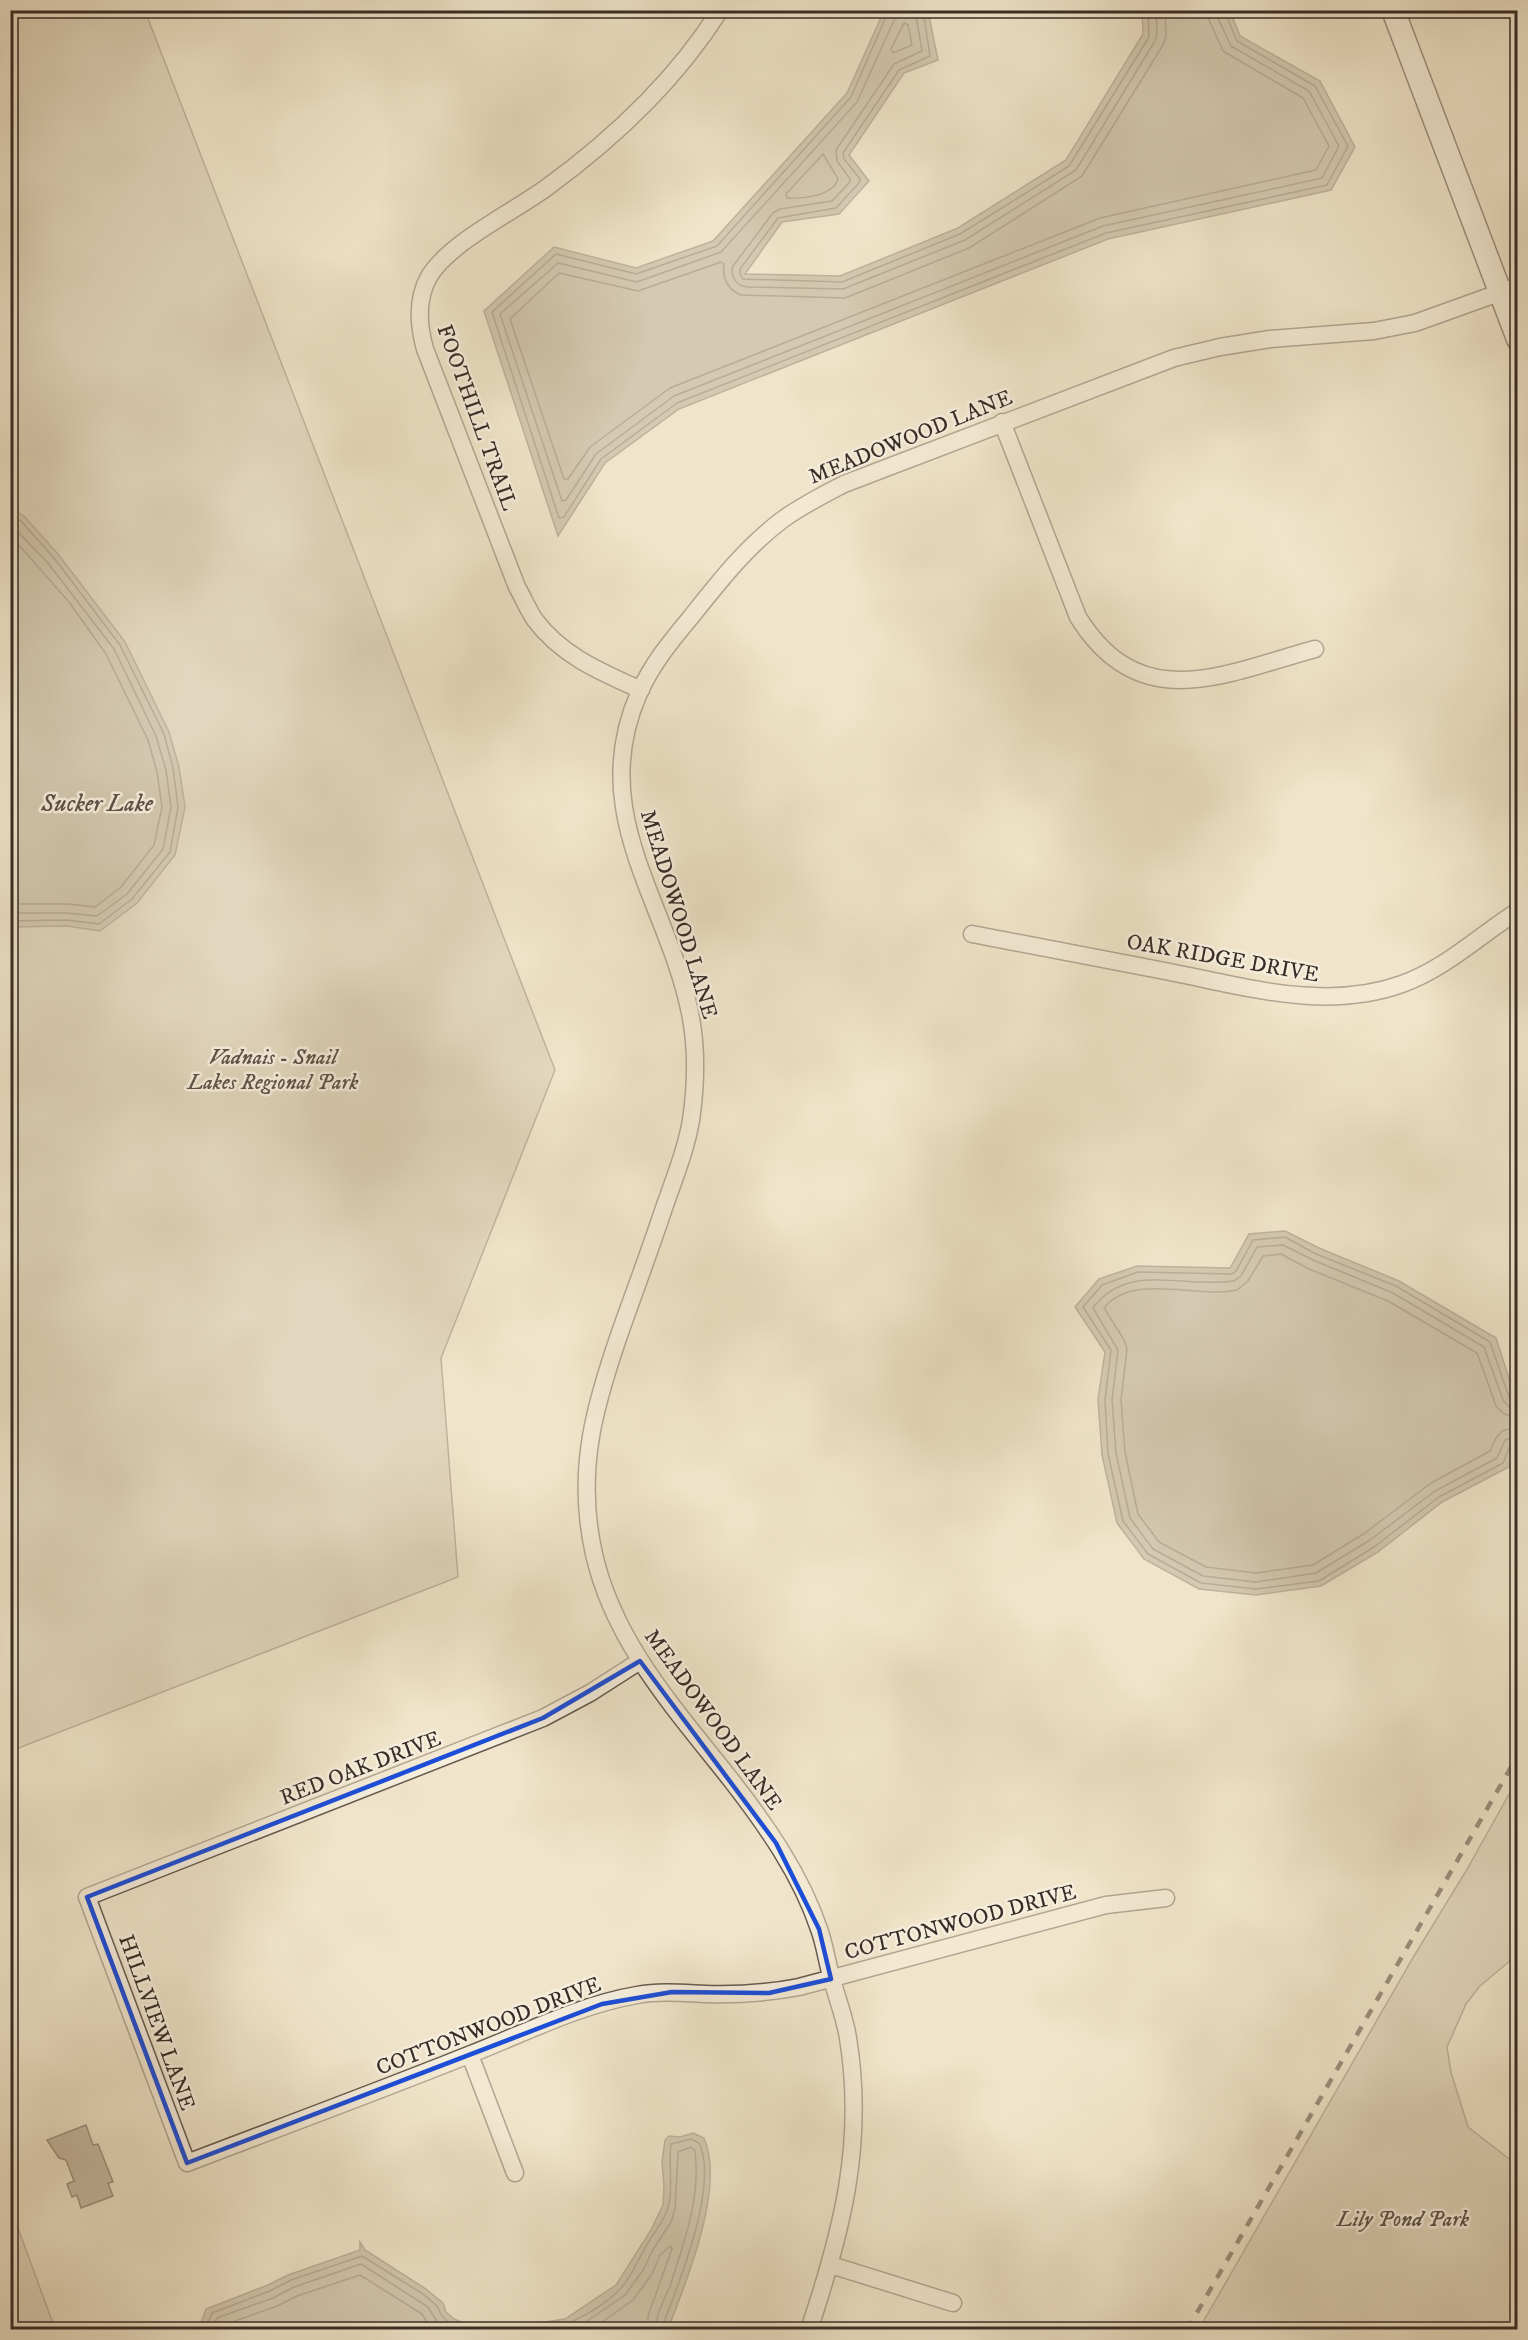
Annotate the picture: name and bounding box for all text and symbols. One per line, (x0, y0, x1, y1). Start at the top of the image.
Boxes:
street label: FOOTHILL TRAIL (430, 321, 523, 514)
street label: MEADOWOOD LANE (805, 384, 1016, 491)
water label: Sucker Lake (40, 789, 154, 819)
street label: MEADOWOOD LANE (634, 807, 723, 1022)
street label: OAK RIDGE DRIVE (1125, 928, 1321, 989)
park label: Vadnais - Snail Lakes Regional Park (186, 1044, 359, 1096)
street label: MEADOWOOD LANE (638, 1624, 788, 1816)
street label: RED OAK DRIVE (276, 1725, 445, 1812)
street label: COTTONWOOD DRIVE (842, 1879, 1079, 1966)
street label: HILLVIEW LANE (112, 1931, 201, 2114)
street label: COTTONWOOD DRIVE (372, 1971, 605, 2082)
park label: Lily Pond Park (1335, 2206, 1470, 2233)

